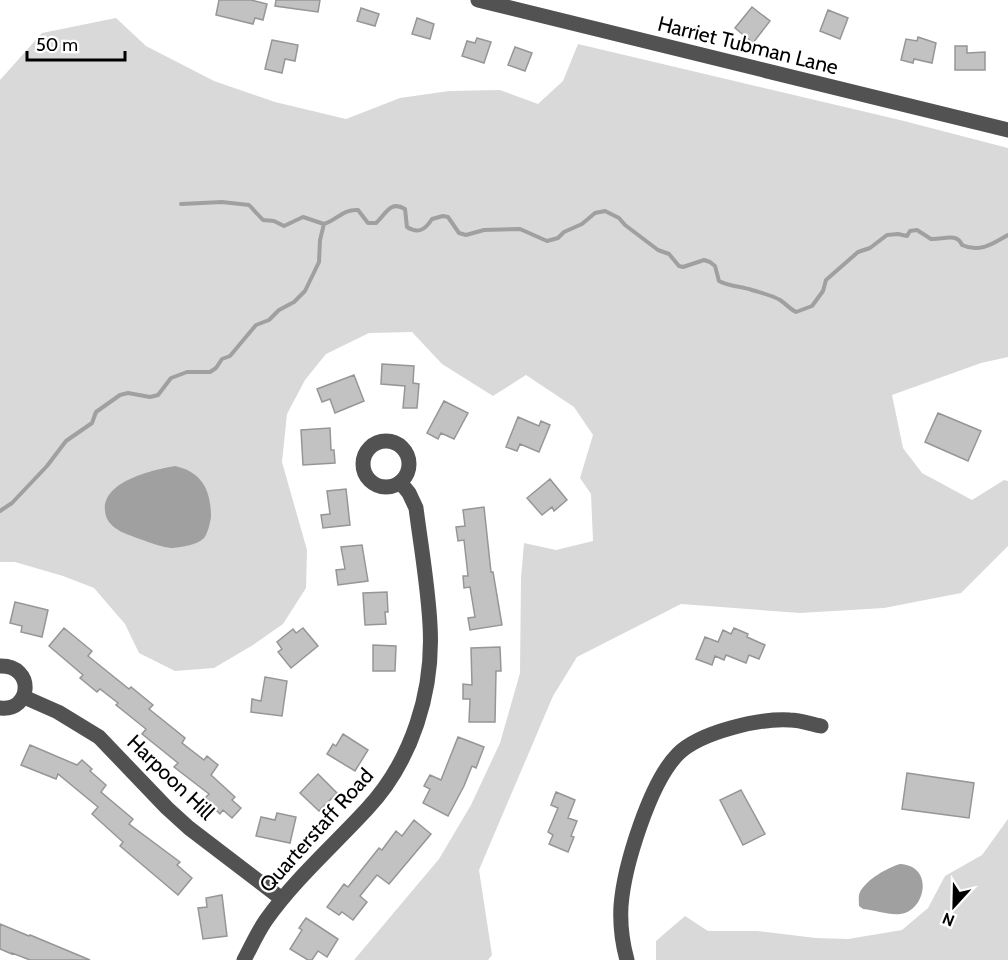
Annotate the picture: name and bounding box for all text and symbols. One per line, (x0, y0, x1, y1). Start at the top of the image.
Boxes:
street label: Harriet Tubman Lane (655, 10, 841, 80)
scale bar (27, 24, 124, 62)
text: 50 m (36, 34, 78, 56)
street label: Harpoon Hill (122, 729, 220, 825)
street label: Quarterstaff Road (254, 763, 378, 897)
north arrow (924, 876, 984, 936)
text: N (940, 909, 957, 930)

